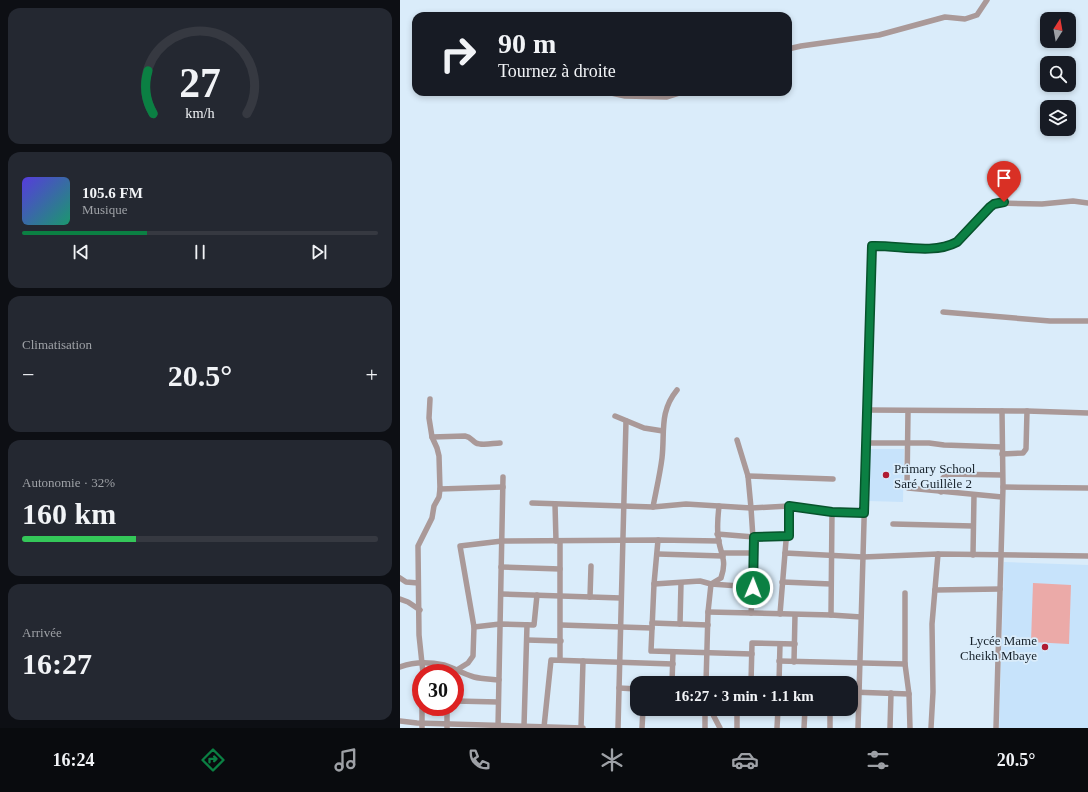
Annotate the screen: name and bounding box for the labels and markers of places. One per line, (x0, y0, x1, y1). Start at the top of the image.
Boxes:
pin (987, 161, 1021, 202)
place label: Primary School Saré Guillèle 2 (894, 461, 976, 491)
marker: Primary School Saré Guillèle 2 (881, 470, 891, 480)
place label: Lycée Mame Cheikh Mbaye (960, 633, 1037, 663)
marker: Lycée Mame Cheikh Mbaye (1040, 642, 1050, 652)

